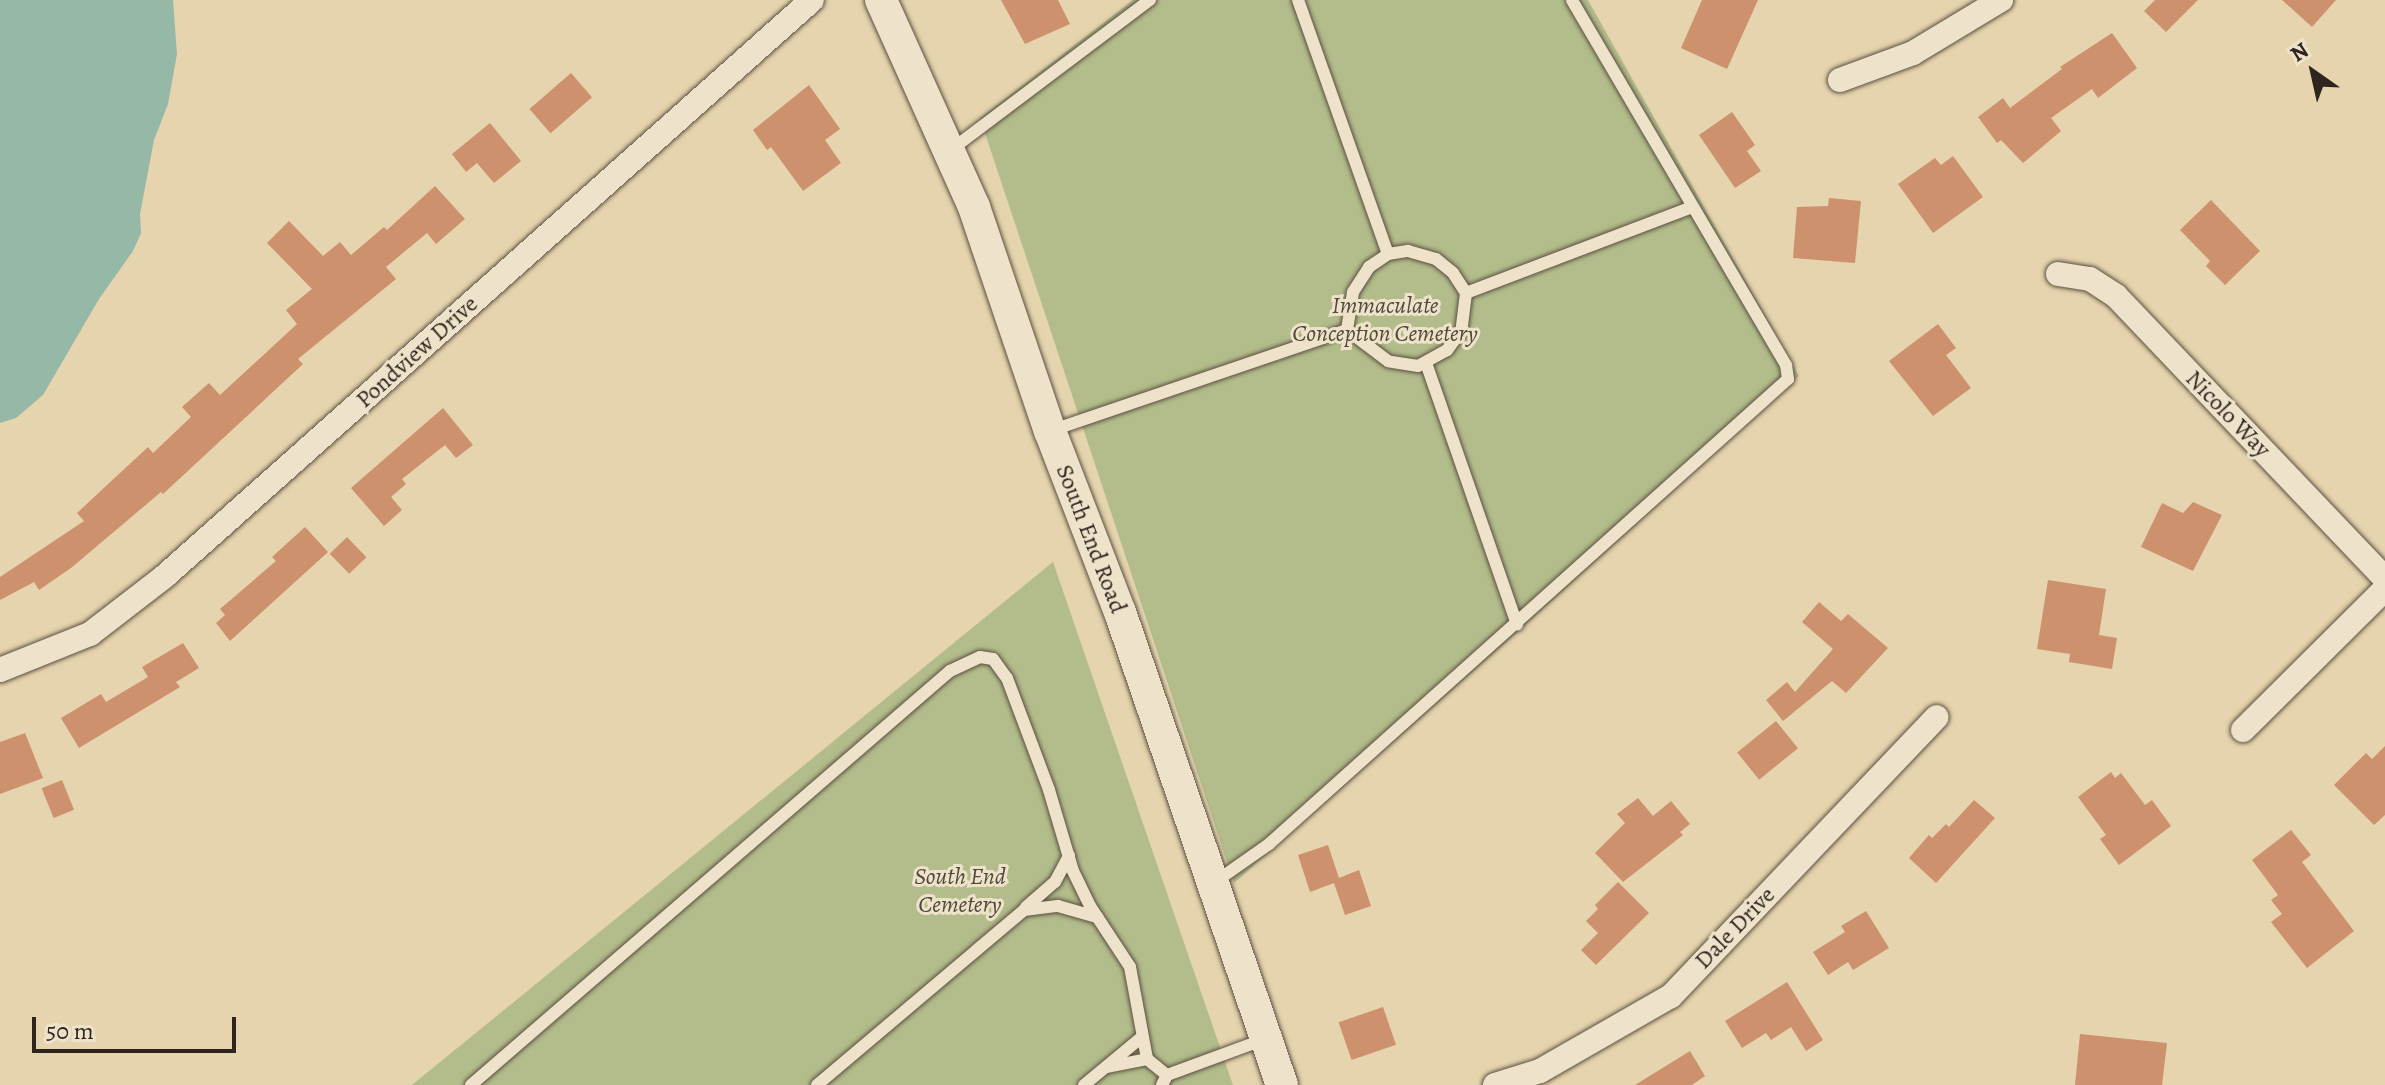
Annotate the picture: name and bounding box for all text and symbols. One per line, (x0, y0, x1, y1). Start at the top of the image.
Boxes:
north arrow (2273, 32, 2353, 112)
text: N (2285, 35, 2315, 69)
street label: Pondview Drive (350, 290, 484, 414)
park label: Immaculate Conception Cemetery (1292, 292, 1478, 348)
street label: Nicolo Way (2179, 364, 2277, 464)
street label: South End Road (1049, 461, 1133, 617)
park label: South End Cemetery (914, 863, 1006, 919)
street label: Dale Drive (1689, 881, 1781, 975)
scale bar (36, 1001, 240, 1051)
text: 50 m (46, 1015, 94, 1047)

